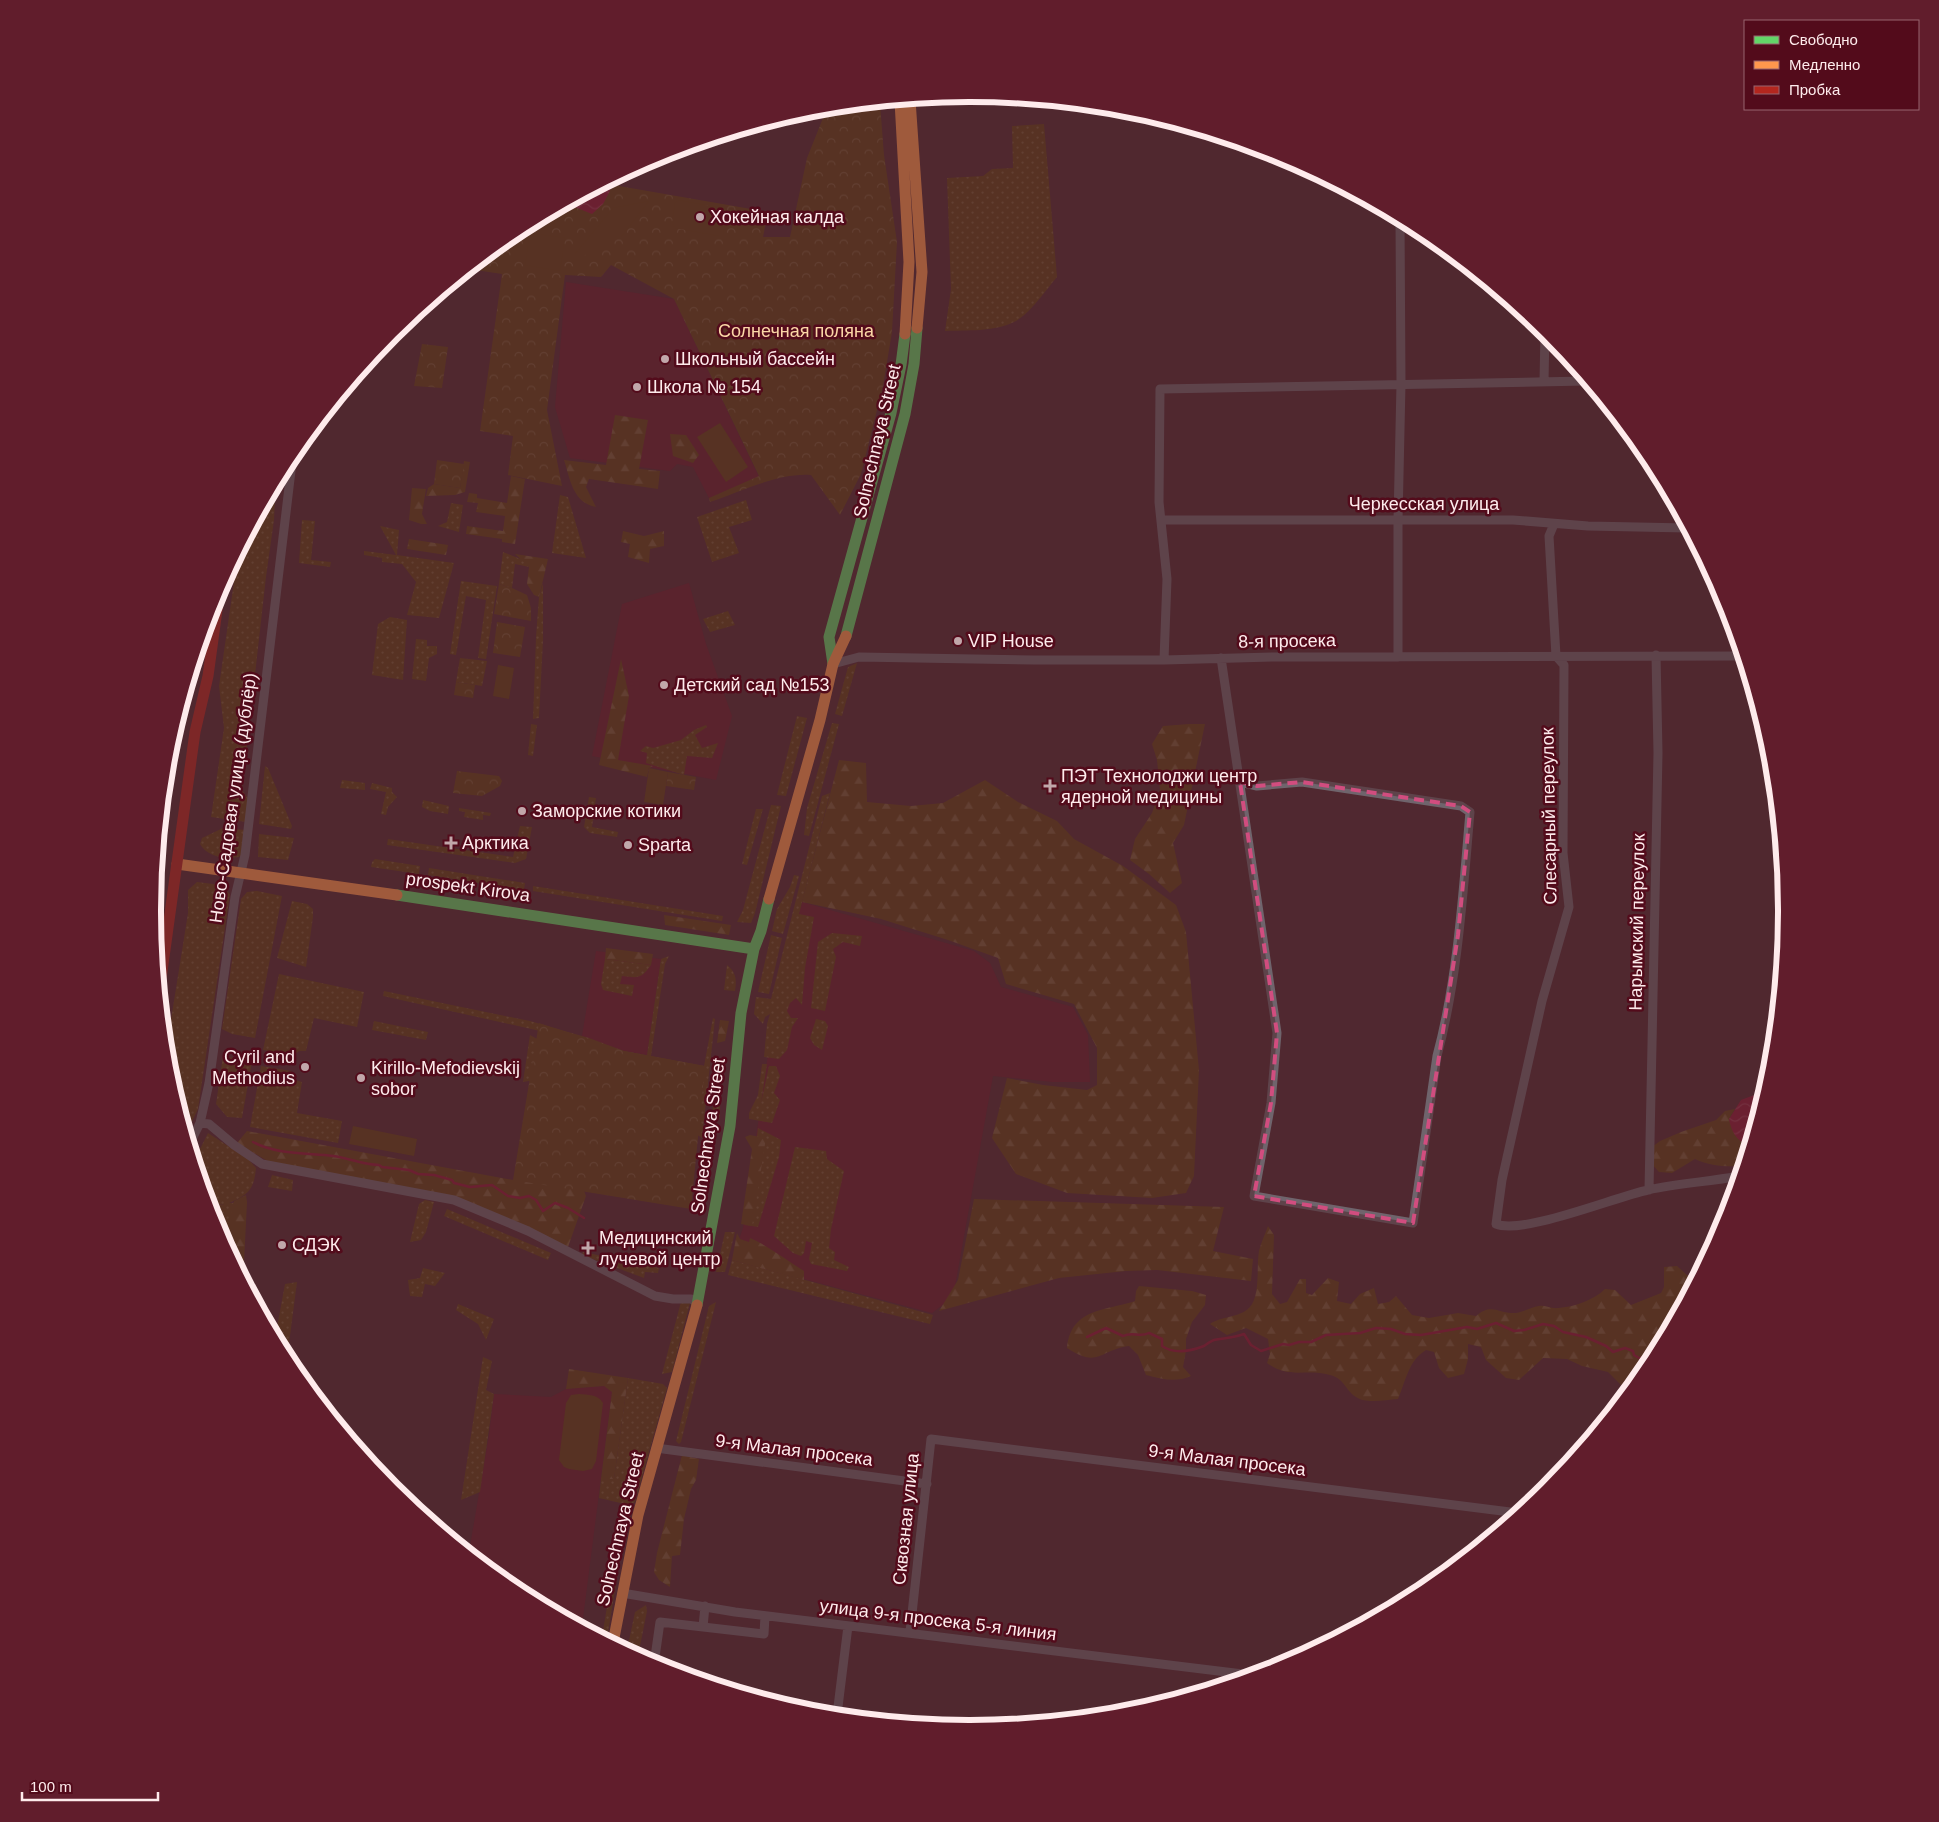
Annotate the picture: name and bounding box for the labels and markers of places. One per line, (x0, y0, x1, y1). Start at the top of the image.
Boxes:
place label: Хокейная калда (710, 207, 845, 227)
marker: Хокейная калда (694, 211, 706, 223)
place label: Школьный бассейн (675, 349, 835, 369)
marker: Школьный бассейн (659, 353, 671, 365)
place label: Школа № 154 (647, 377, 761, 397)
marker: Школа № 154 (631, 381, 643, 393)
place label: VIP House (968, 631, 1054, 651)
marker: VIP House (952, 635, 964, 647)
place label: Детский сад №153 (674, 675, 830, 695)
marker: Детский сад №153 (658, 679, 670, 691)
place label: ПЭТ Технолоджи центр ядерной медицины (1061, 766, 1257, 807)
marker: ПЭТ Технолоджи центр ядерной медицины (1043, 779, 1057, 793)
place label: Заморские котики (532, 801, 681, 821)
marker: Заморские котики (516, 805, 528, 817)
place label: Арктика (462, 833, 530, 853)
place label: Sparta (638, 835, 692, 855)
marker: Арктика (444, 836, 458, 850)
marker: Sparta (622, 839, 634, 851)
place label: Cyril and Methodius (212, 1047, 295, 1088)
place label: Kirillo-Mefodievskij sobor (371, 1058, 520, 1099)
marker: Cyril and Methodius (299, 1061, 311, 1073)
marker: Kirillo-Mefodievskij sobor (355, 1072, 367, 1084)
place label: Медицинский лучевой центр (599, 1228, 721, 1269)
place label: СДЭК (292, 1235, 341, 1255)
marker: СДЭК (276, 1239, 288, 1251)
marker: Медицинский лучевой центр (581, 1241, 595, 1255)

